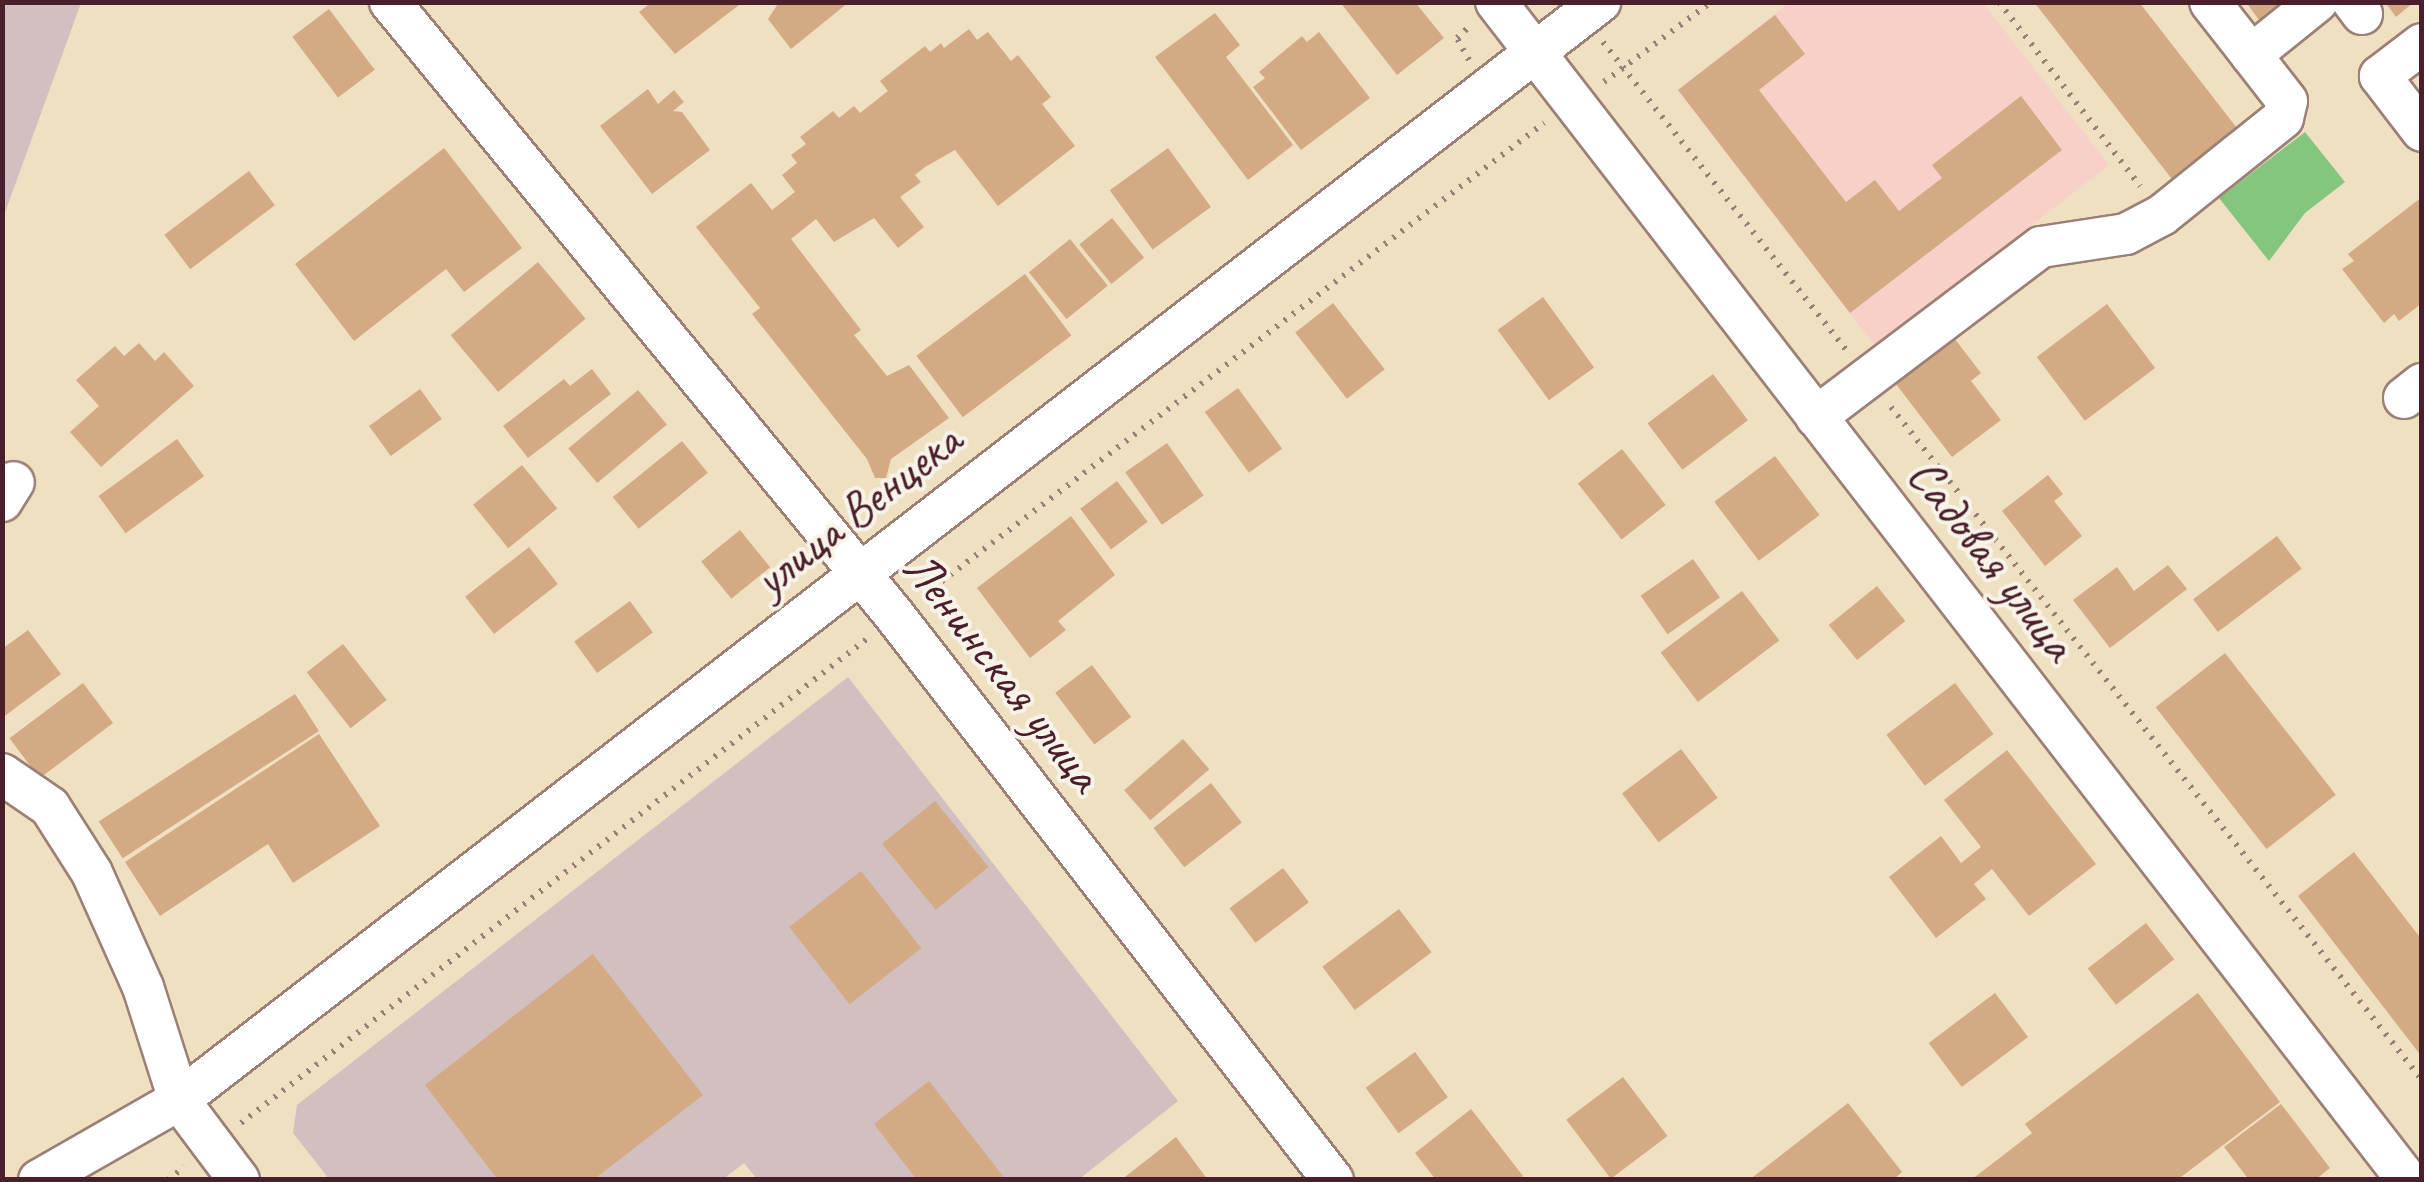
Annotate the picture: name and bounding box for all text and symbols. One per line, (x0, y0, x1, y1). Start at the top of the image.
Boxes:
street label: улица Венцека (742, 411, 972, 609)
street label: Садовая улица (1894, 445, 2090, 673)
street label: Ленинская улица (889, 537, 1117, 805)

